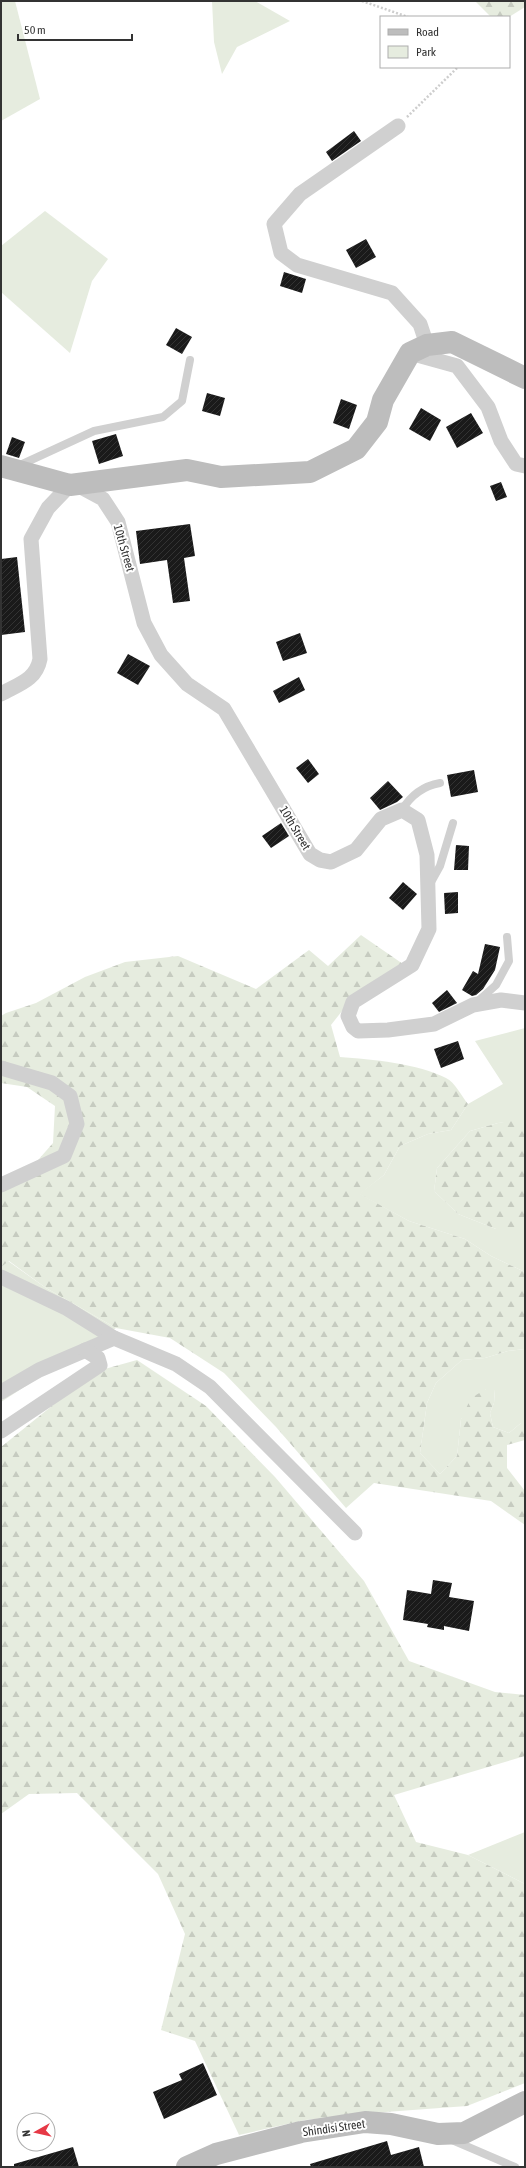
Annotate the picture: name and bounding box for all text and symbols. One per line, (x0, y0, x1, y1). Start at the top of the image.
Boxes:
scale bar (18, 16, 132, 42)
legend (380, 16, 510, 68)
text: 50 m (24, 23, 46, 37)
text: Road (416, 25, 439, 39)
text: Park (416, 45, 437, 59)
street label: 10th Street (111, 523, 138, 574)
street label: 10th Street (277, 804, 314, 853)
north arrow (16, 2112, 56, 2152)
street label: Shindisi Street (302, 2117, 367, 2139)
text: N (20, 2129, 32, 2137)

